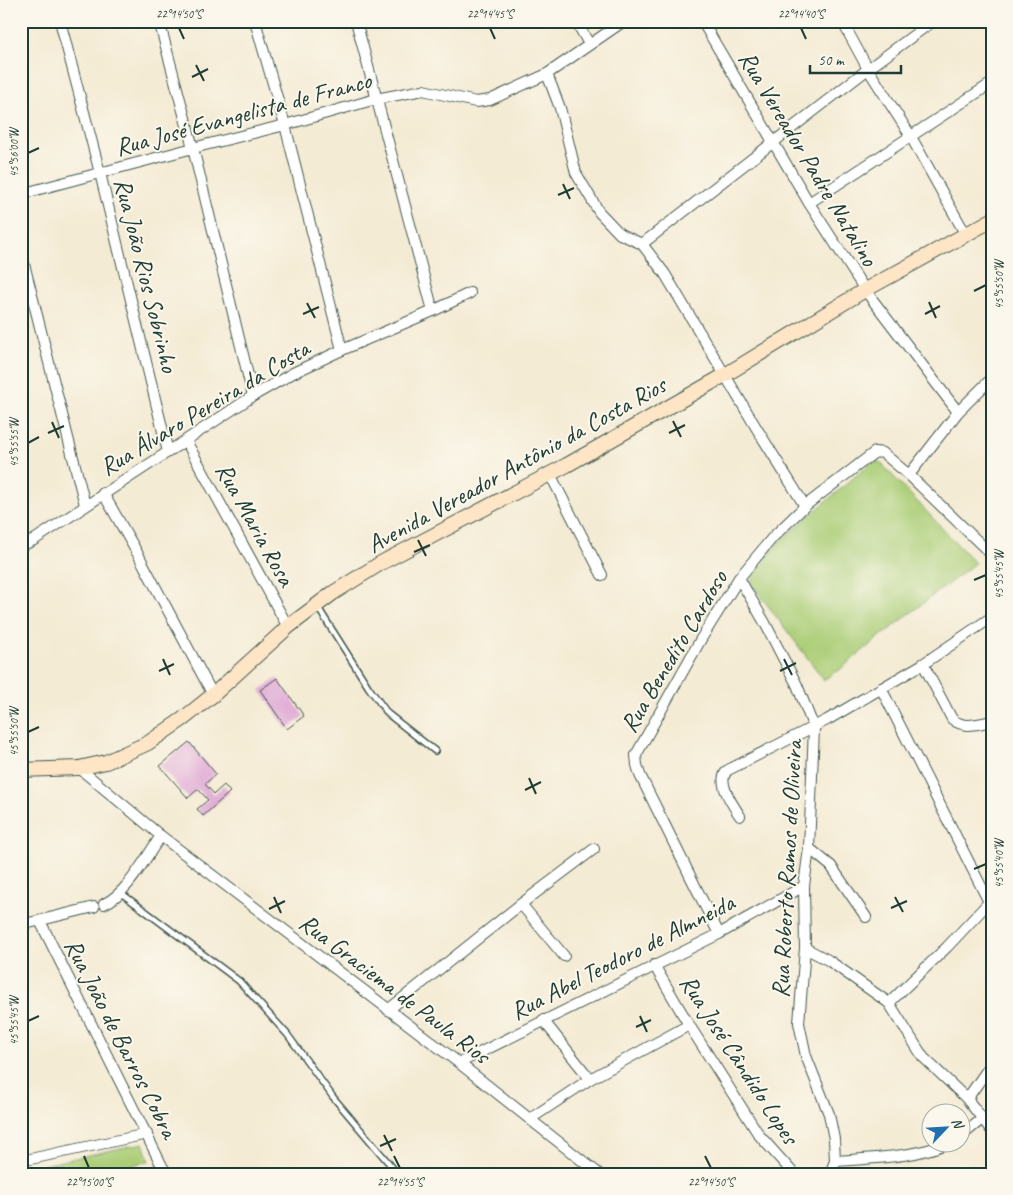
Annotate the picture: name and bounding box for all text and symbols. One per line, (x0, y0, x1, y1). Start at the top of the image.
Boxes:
text: 22°14'50"S (156, 6, 204, 22)
text: 22°14'45"S (467, 6, 515, 22)
text: 22°14'40"S (778, 6, 826, 22)
scale bar (810, 42, 902, 74)
street label: Rua Vereador Padre Natalino (731, 45, 886, 273)
text: 50 m (818, 51, 845, 70)
street label: Rua José Evangelista de Franco (112, 64, 376, 164)
text: 45°56'00"W (6, 126, 22, 177)
street label: Rua João Rios Sobrinho (106, 175, 186, 377)
text: 45°55'50"W (991, 258, 1007, 309)
street label: Rua Álvaro Pereira da Costa (94, 331, 318, 483)
street label: Avenida Vereador Antônio da Costa Rios (361, 368, 674, 561)
text: 45°55'55"W (6, 416, 22, 467)
street label: Rua Maria Rosa (208, 457, 303, 594)
text: 45°55'45"W (991, 548, 1007, 599)
street label: Rua Benedito Cardoso (613, 564, 735, 738)
text: 45°55'50"W (6, 705, 22, 756)
street label: Rua Roberto Ramos de Oliveira (764, 737, 810, 999)
text: 45°55'40"W (991, 837, 1007, 888)
street label: Rua Abel Teodoro de Almneida (505, 886, 742, 1027)
street label: Rua Graciema de Paula Rios (293, 907, 498, 1073)
street label: Rua João de Barros Cobra (57, 933, 186, 1146)
street label: Rua José Cândido Lopes (672, 969, 807, 1152)
text: 45°55'45"W (6, 994, 22, 1045)
north arrow (920, 1102, 970, 1152)
text: N (948, 1115, 968, 1132)
text: 22°15'00"S (66, 1174, 114, 1190)
text: 22°14'55"S (377, 1174, 425, 1190)
text: 22°14'50"S (688, 1174, 736, 1190)

